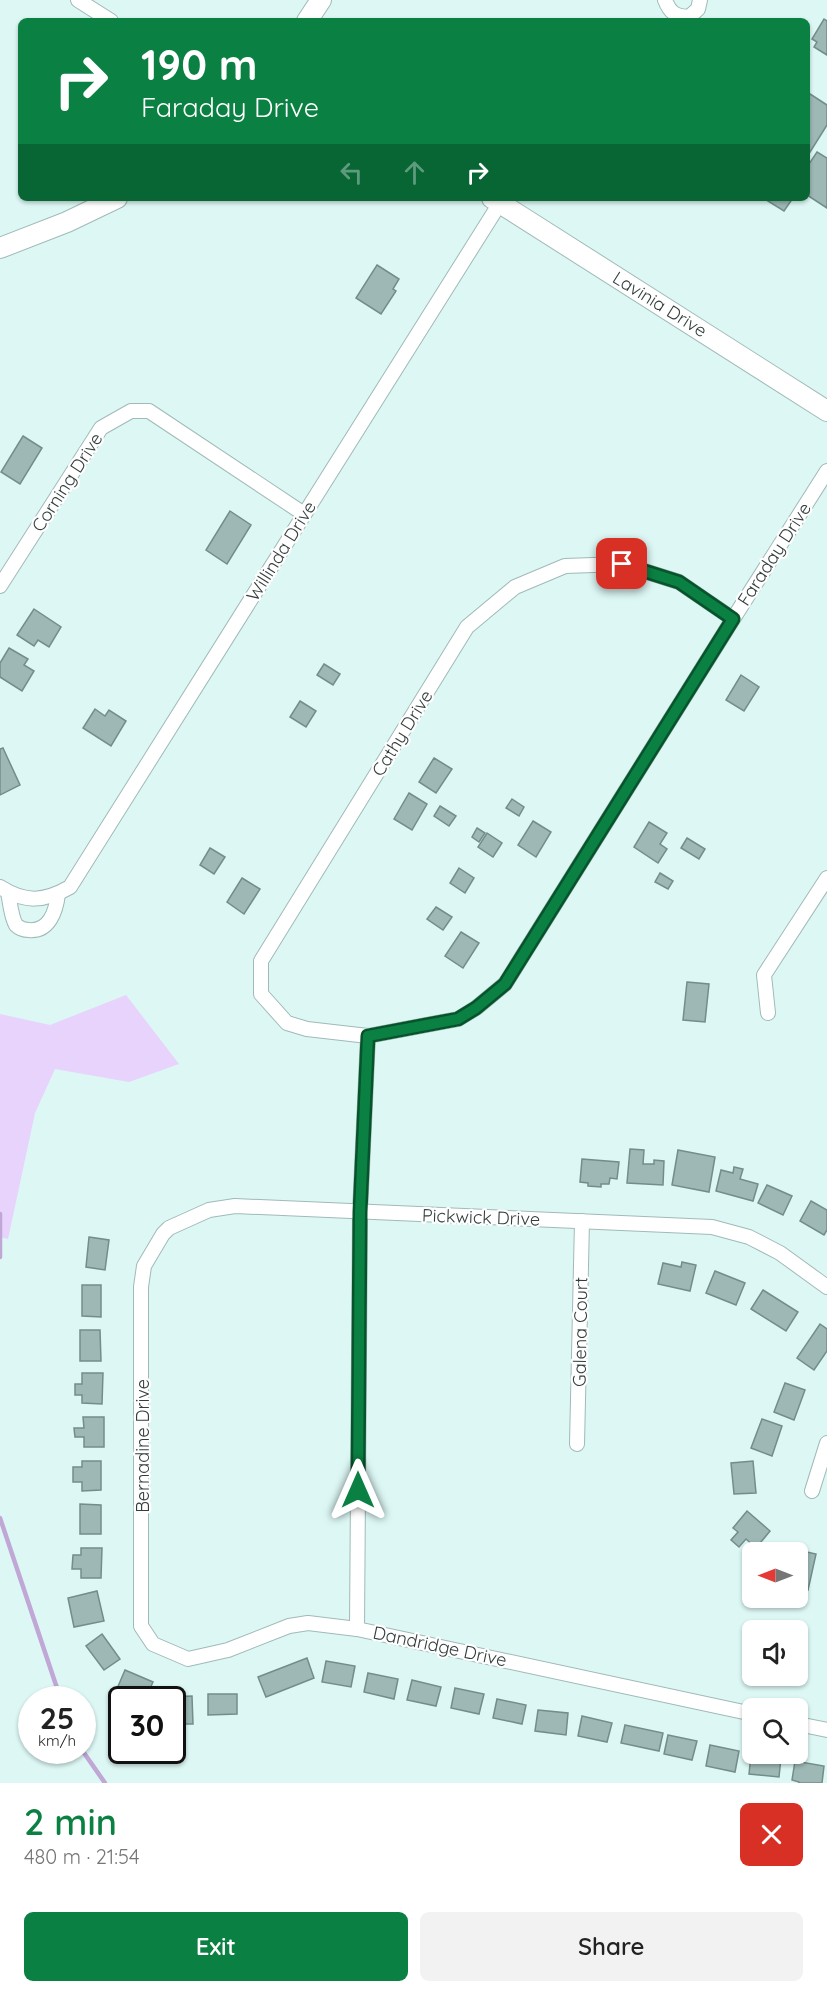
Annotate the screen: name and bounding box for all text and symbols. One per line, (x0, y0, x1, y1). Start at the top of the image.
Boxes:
text: 190 m (141, 38, 257, 91)
icon: right (42, 42, 120, 120)
text: Faraday Drive (141, 90, 319, 124)
icon: left (335, 156, 368, 189)
icon: ahead (398, 156, 431, 189)
icon: right (461, 156, 494, 189)
street label: Lavinia Drive (609, 266, 711, 342)
street label: Corning Drive (26, 428, 108, 536)
street label: Willinda Drive (241, 497, 321, 605)
street label: Faraday Drive (732, 498, 816, 610)
pin (596, 538, 647, 589)
icon: arrive (605, 547, 638, 580)
street label: Cathy Drive (366, 686, 438, 780)
street label: Pickwick Drive (422, 1203, 540, 1231)
street label: Galena Court (568, 1277, 592, 1387)
street label: Bernadine Drive (131, 1379, 154, 1513)
position arrow (326, 1458, 390, 1522)
north arrow (742, 1542, 808, 1608)
map controls (742, 1542, 808, 1764)
button: sound (742, 1620, 808, 1686)
street label: Dandridge Drive (371, 1621, 509, 1671)
speed limit sign: 30 (108, 1686, 186, 1764)
button: search (742, 1698, 808, 1764)
text: 25 (40, 1699, 74, 1737)
text: km/h (38, 1731, 76, 1750)
text: 2 min (24, 1799, 117, 1844)
button: close (740, 1803, 803, 1866)
text: 480 m · 21:54 (24, 1844, 139, 1869)
button: Exit (24, 1912, 408, 1981)
button: Share (420, 1912, 803, 1981)

